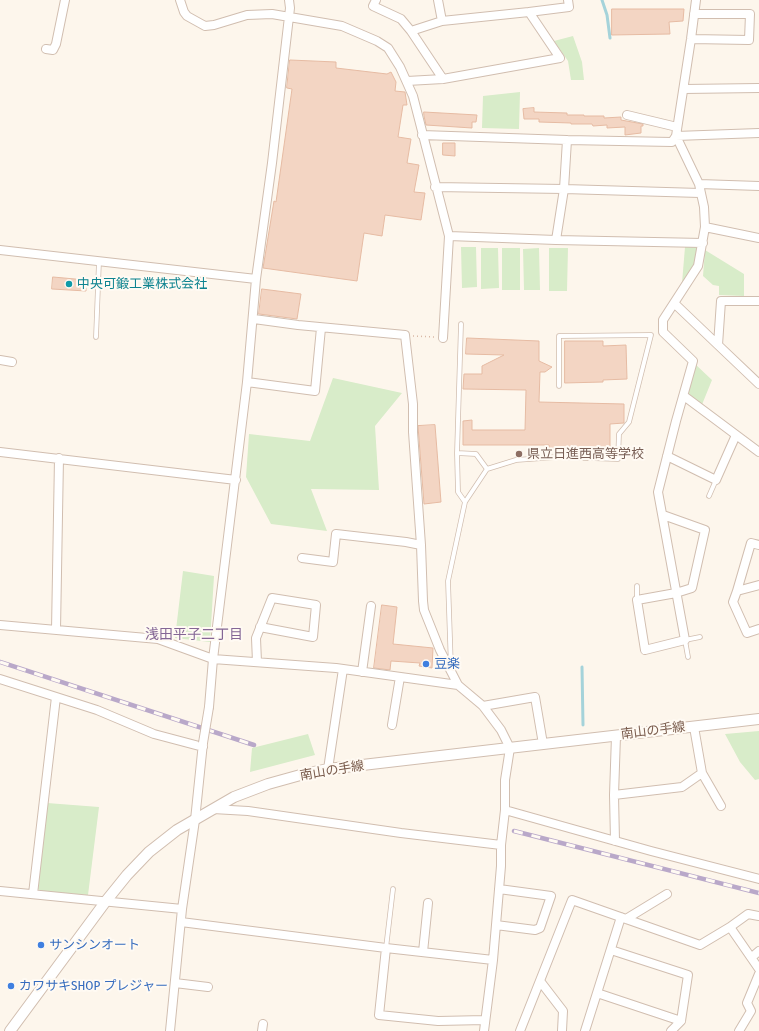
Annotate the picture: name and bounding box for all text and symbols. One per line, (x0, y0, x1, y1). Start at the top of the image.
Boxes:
place label: 中央可鍛工業株式会社 (77, 276, 207, 292)
marker: 中央可鍛工業株式会社 (64, 279, 74, 289)
place label: 県立日進西高等学校 (527, 446, 644, 462)
marker: 県立日進西高等学校 (514, 449, 524, 459)
district label: 浅田平子二丁目 (145, 627, 243, 643)
place label: 豆楽 (434, 656, 460, 672)
marker: 豆楽 (421, 659, 431, 669)
street label: 南山の手線 (620, 719, 686, 743)
street label: 南山の手線 (299, 758, 365, 784)
place label: サンシンオート (49, 937, 140, 953)
marker: サンシンオート (36, 940, 46, 950)
place label: カワサキSHOP プレジャー (19, 978, 168, 994)
marker: カワサキSHOP プレジャー (6, 981, 16, 991)

